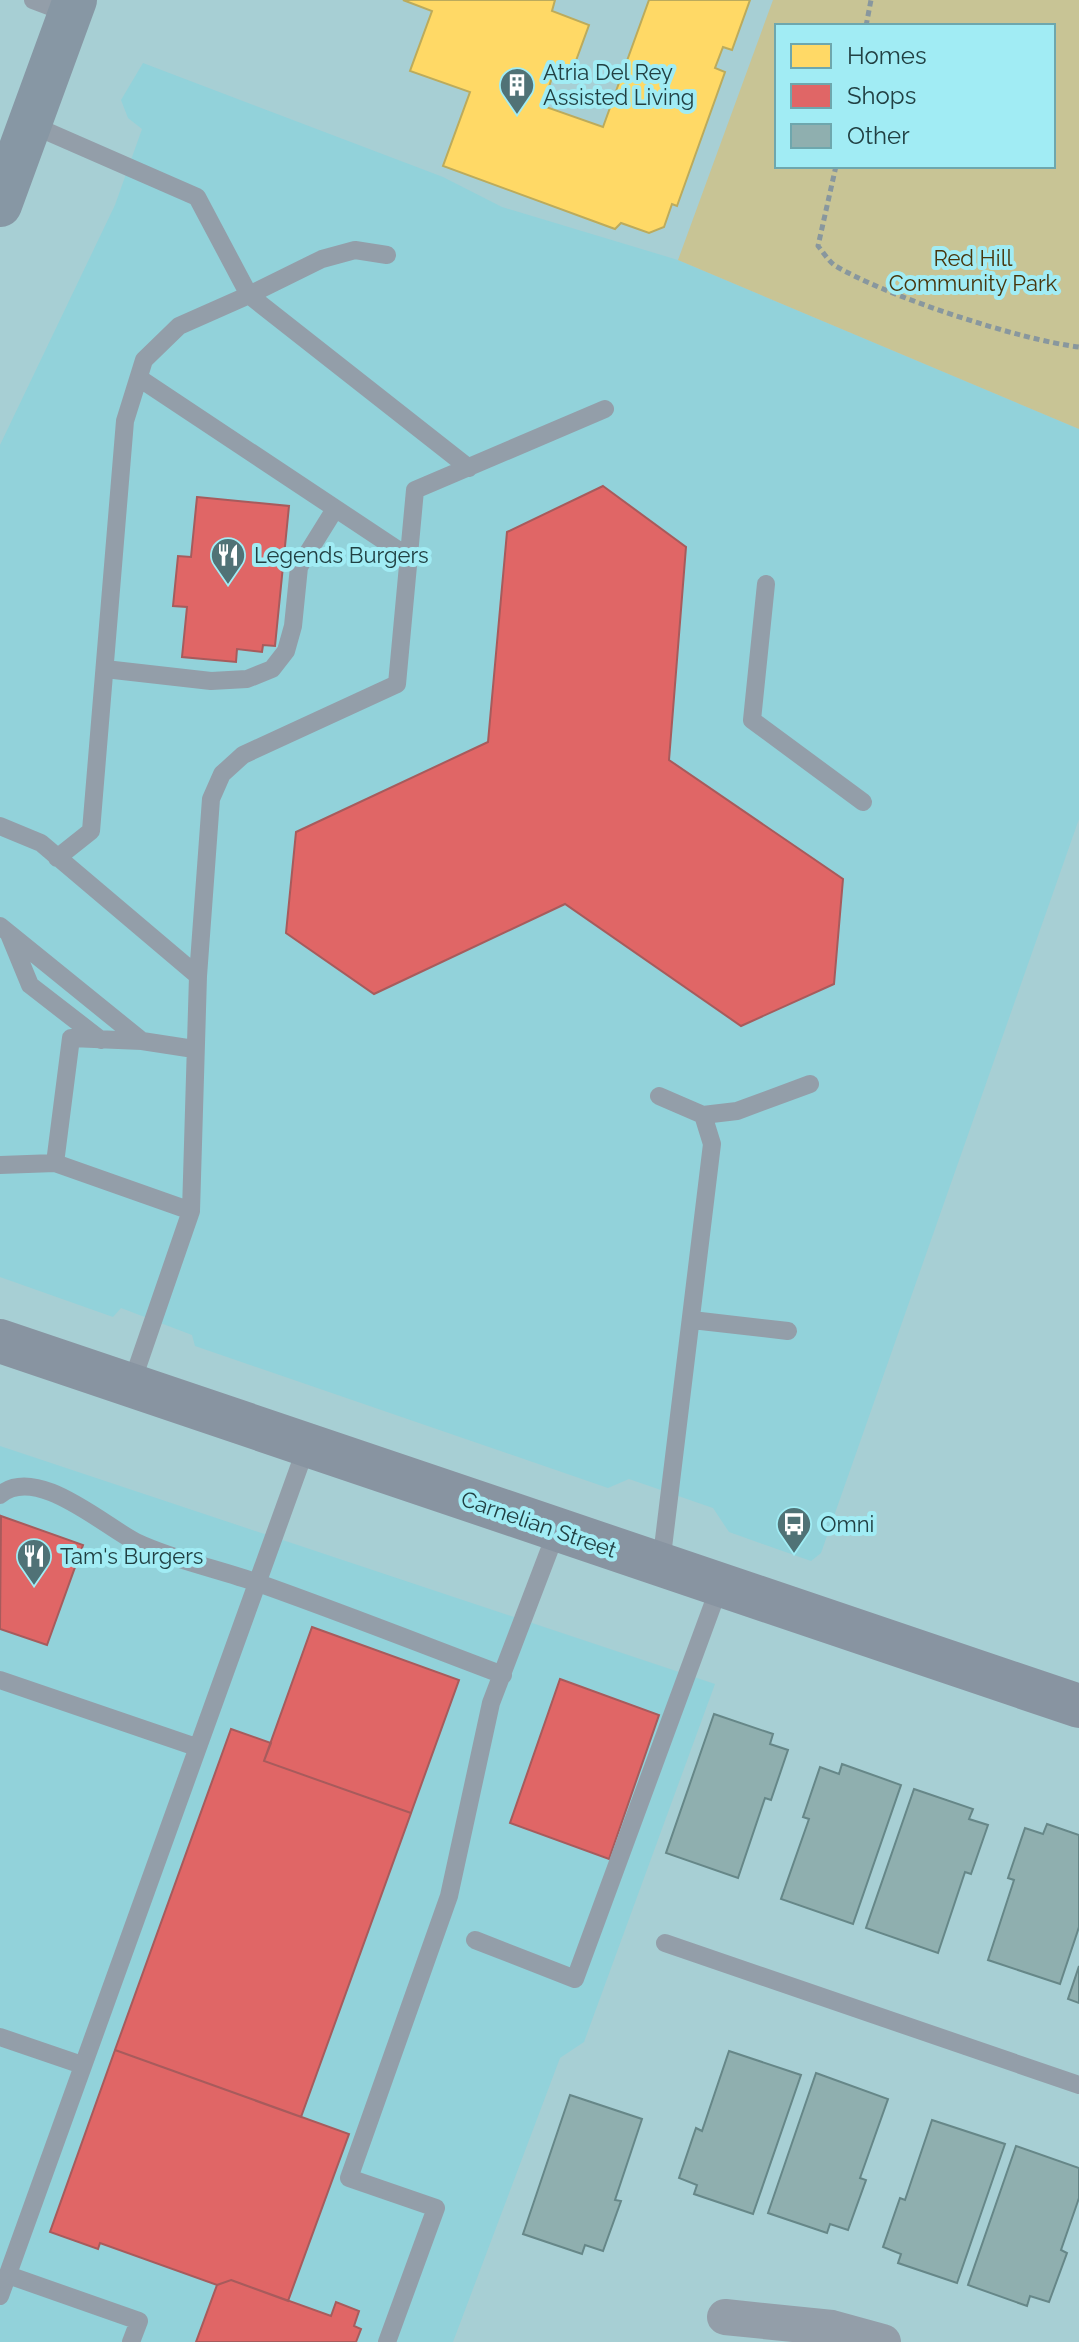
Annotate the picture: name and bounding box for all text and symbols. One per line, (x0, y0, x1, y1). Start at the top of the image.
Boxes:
legend (775, 24, 1055, 168)
text: Homes (847, 41, 927, 70)
place label: Atria Del Rey Assisted Living (543, 59, 694, 110)
building icon: Atria Del Rey Assisted Living (498, 66, 536, 116)
text: Shops (847, 81, 916, 110)
text: Other (847, 121, 910, 150)
park label: Red Hill Community Park (889, 245, 1058, 296)
restaurant icon: Legends Burgers (209, 536, 247, 586)
place label: Legends Burgers (254, 542, 429, 568)
street label: Carnelian Street (458, 1485, 621, 1563)
bus stop icon: Omni (775, 1505, 813, 1555)
place label: Omni (820, 1511, 874, 1537)
restaurant icon: Tam's Burgers (15, 1537, 53, 1587)
place label: Tam's Burgers (60, 1543, 204, 1569)

